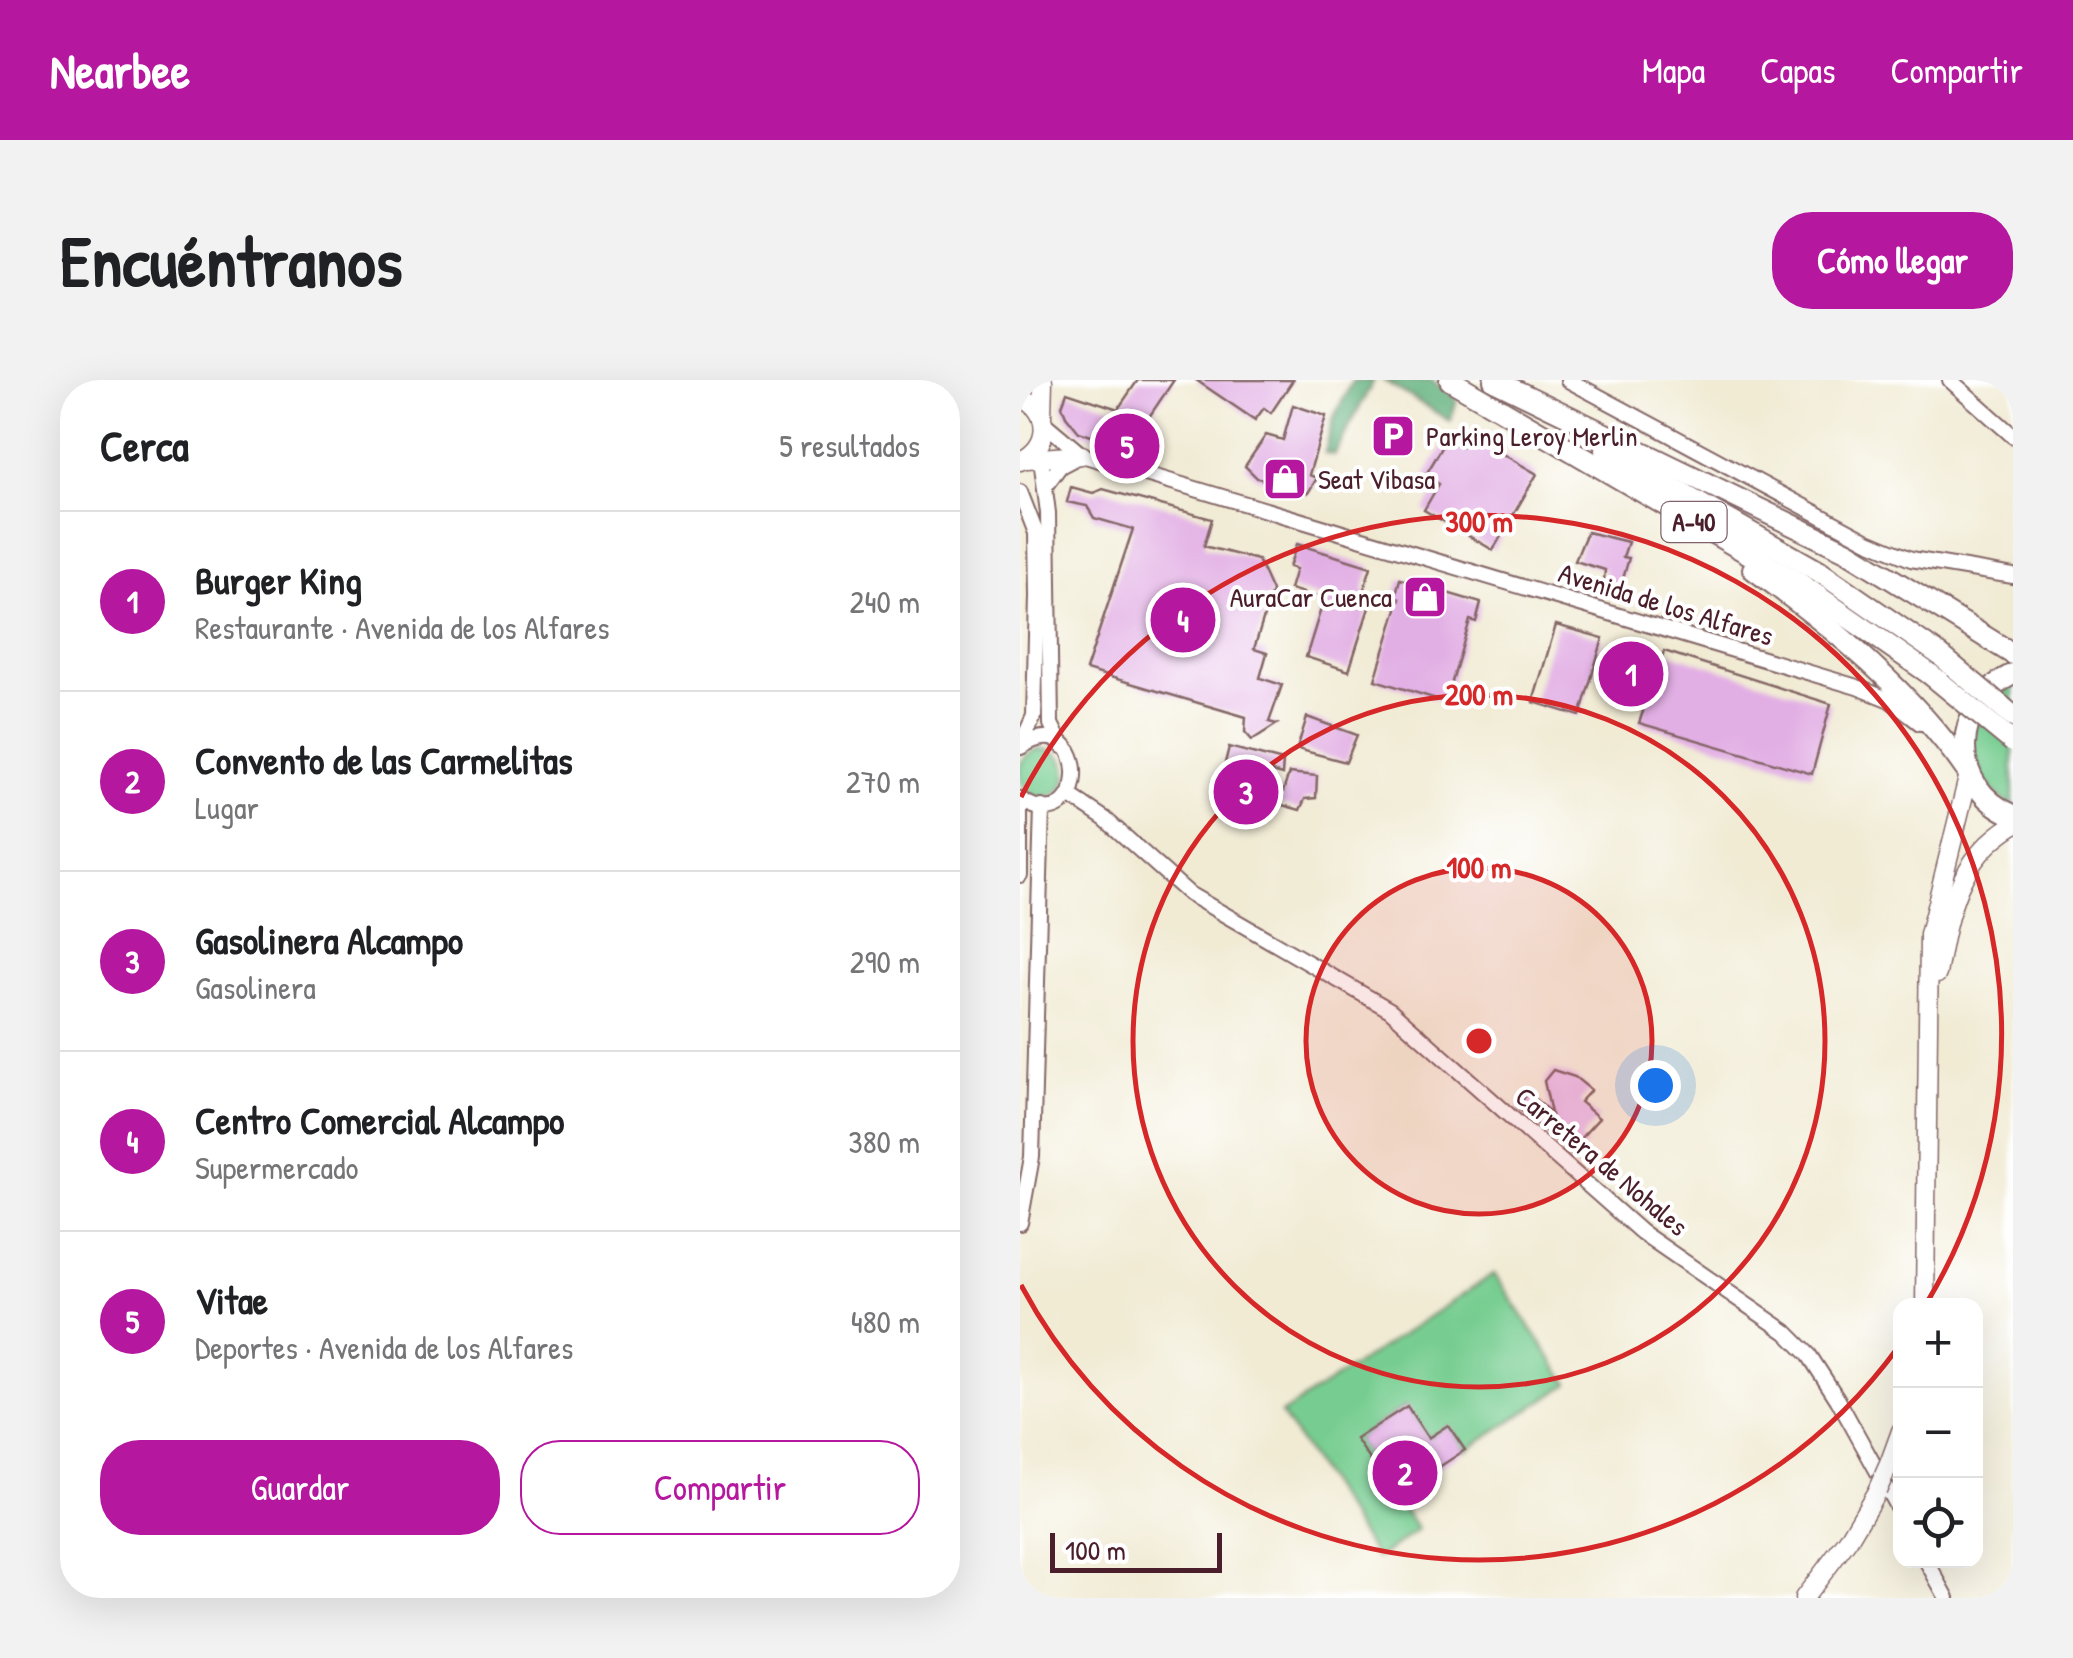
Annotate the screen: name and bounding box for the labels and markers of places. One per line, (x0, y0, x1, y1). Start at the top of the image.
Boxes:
pin: 5 (1094, 408, 1160, 484)
parking icon: Parking Leroy Merlin (1370, 413, 1416, 459)
place label: Parking Leroy Merlin (1426, 417, 1638, 455)
shop icon: Seat Vibasa (1262, 456, 1308, 502)
place label: Seat Vibasa (1318, 460, 1435, 498)
shop icon: AuraCar Cuenca (1402, 574, 1448, 620)
place label: AuraCar Cuenca (1230, 578, 1392, 616)
pin: 4 (1150, 582, 1216, 658)
pin: 1 (1598, 636, 1664, 712)
pin: 3 (1214, 754, 1278, 830)
centre of rings (1461, 1023, 1497, 1059)
pin: 2 (1372, 1436, 1438, 1510)

